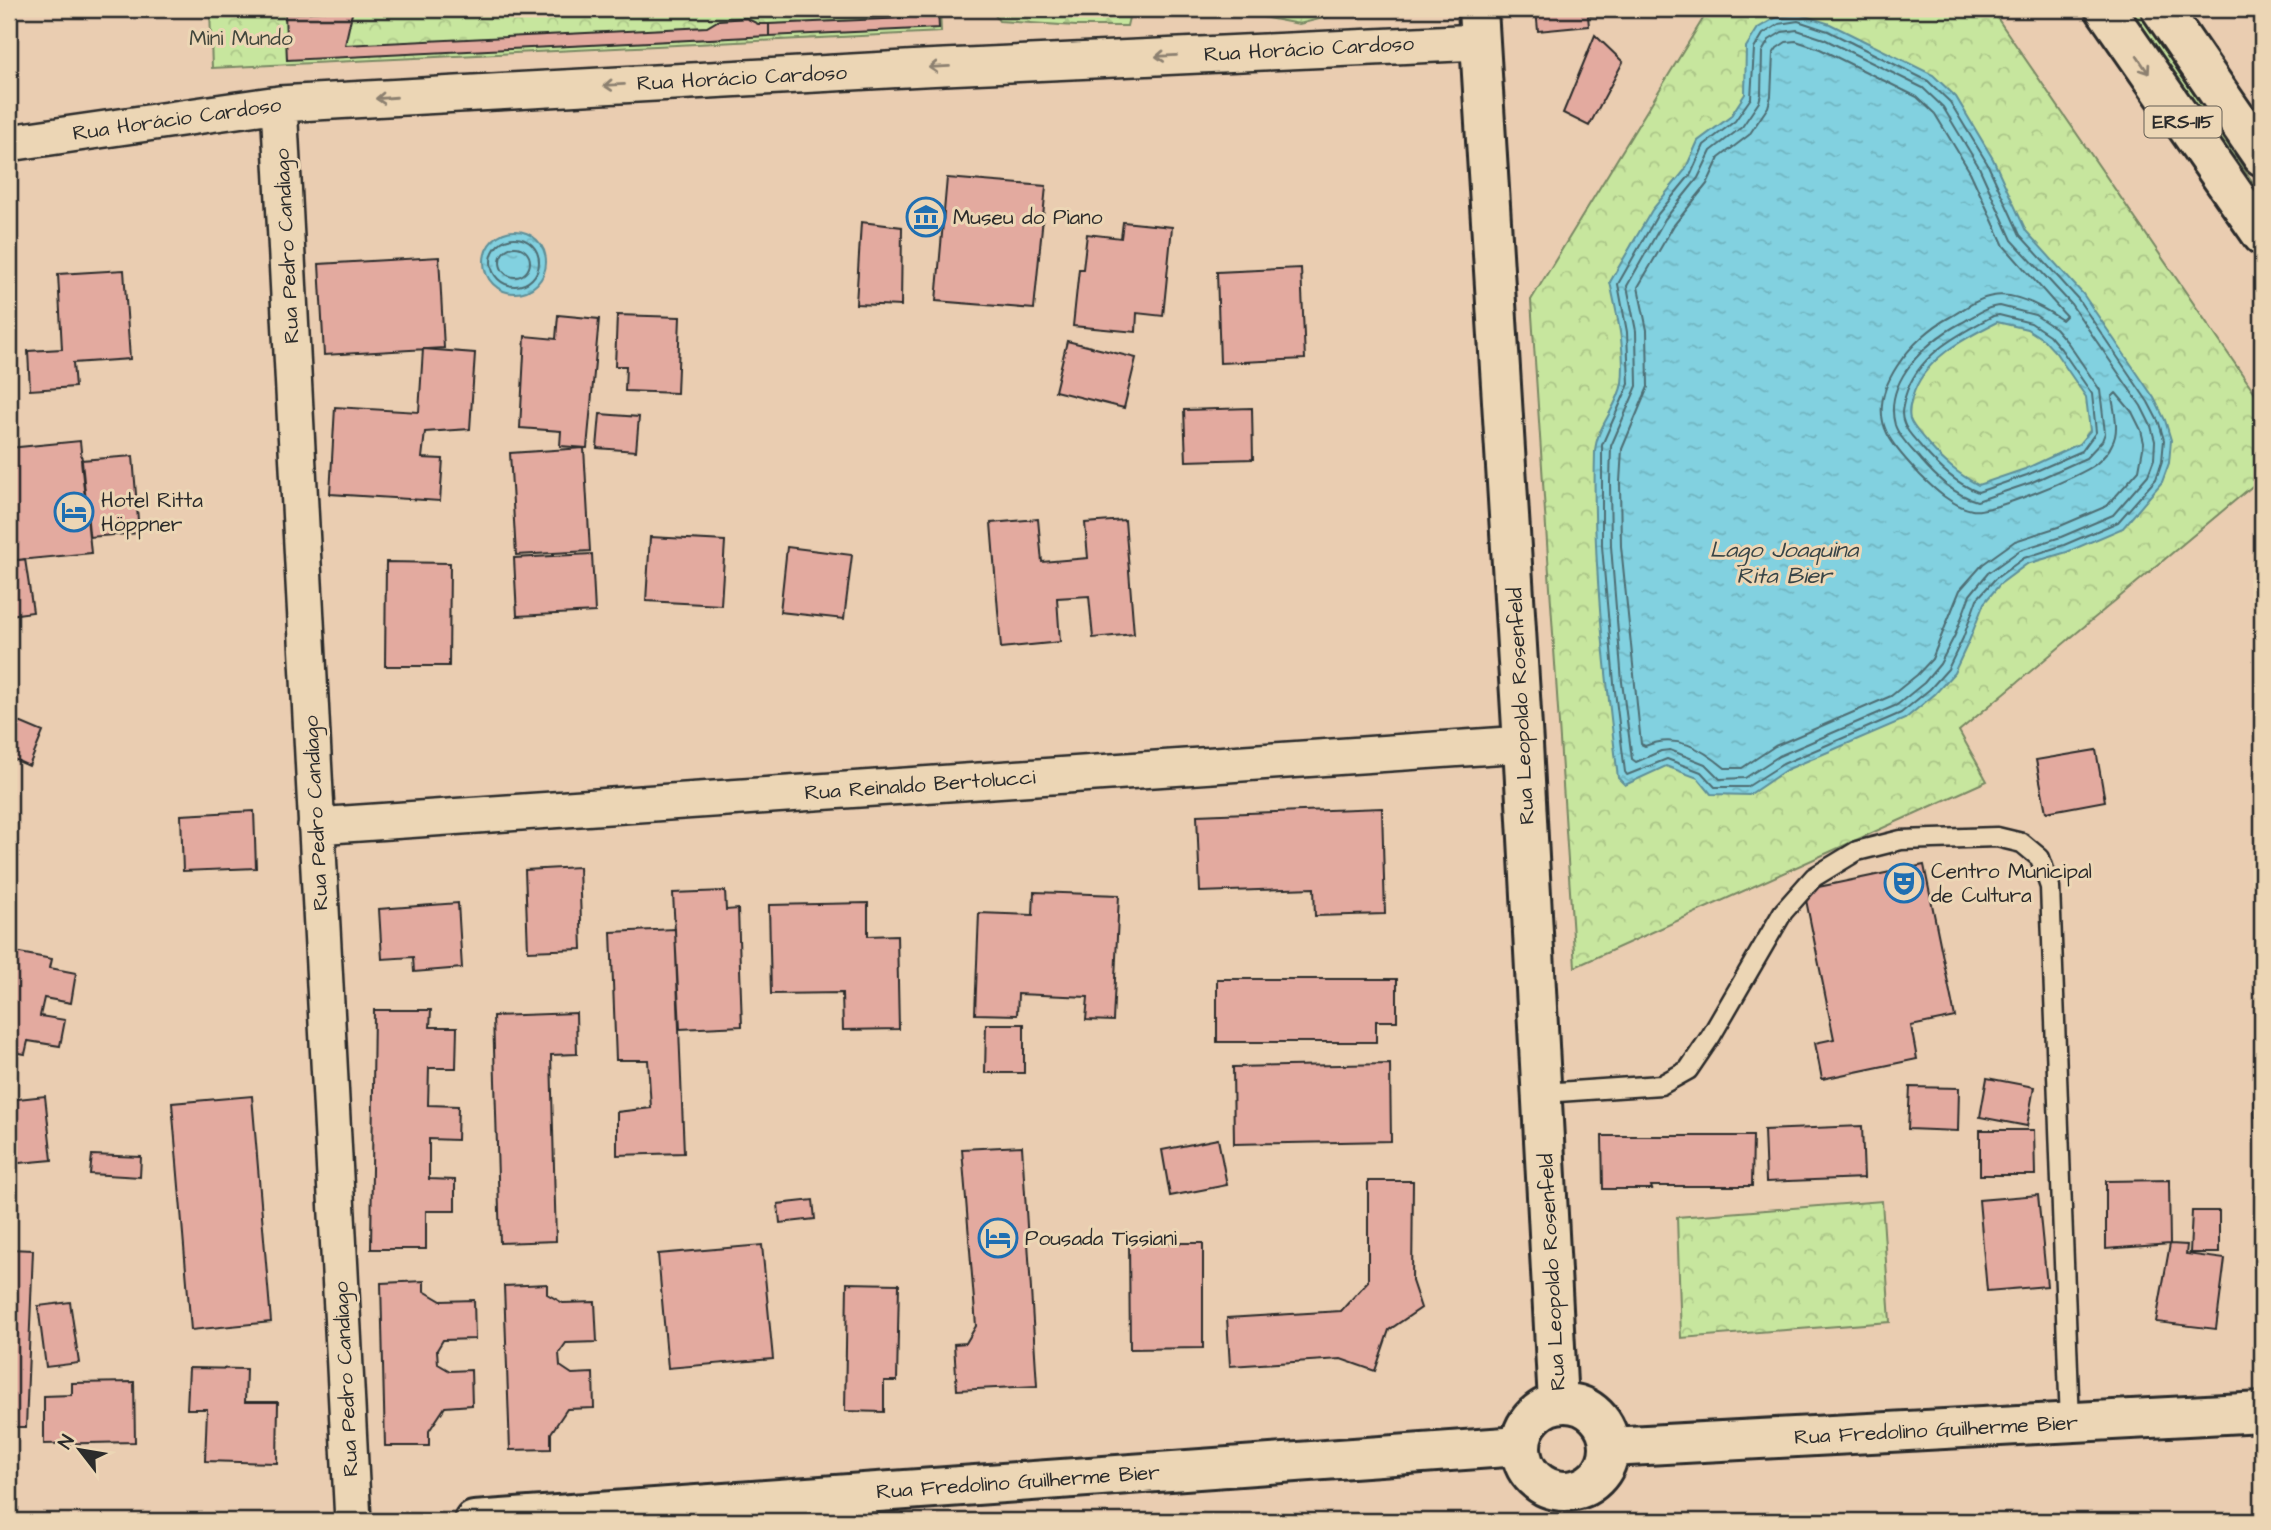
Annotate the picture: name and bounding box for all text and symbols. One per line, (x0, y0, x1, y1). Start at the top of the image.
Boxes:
park label: Mini Mundo (189, 24, 293, 53)
street label: Rua Horácio Cardoso (1203, 29, 1415, 69)
one-way arrow (1155, 50, 1178, 63)
one-way arrow (2136, 55, 2150, 75)
street label: Rua Horácio Cardoso (636, 58, 848, 98)
one-way arrow (927, 60, 950, 73)
one-way arrow (603, 79, 625, 92)
street label: Rua Horácio Cardoso (71, 90, 283, 148)
one-way arrow (375, 91, 398, 104)
road number: ERS-115 (2144, 106, 2222, 138)
street label: Rua Pedro Candiago (267, 147, 309, 344)
museum icon: Museu do Piano (905, 196, 947, 238)
place label: Museu do Piano (953, 203, 1103, 232)
place label: Hotel Ritta Höppner (101, 486, 203, 540)
hotel icon: Hotel Ritta Höppner (53, 491, 95, 533)
water label: Lago Joaquina Rita Bier (1710, 534, 1860, 592)
street label: Rua Leopoldo Rosenfeld (1500, 586, 1543, 825)
street label: Rua Pedro Candiago (296, 714, 338, 911)
street label: Rua Reinaldo Bertolucci (803, 762, 1037, 808)
place label: Centro Municipal de Cultura (1931, 857, 2092, 910)
theatre icon: Centro Municipal de Cultura (1883, 862, 1925, 904)
street label: Rua Leopoldo Rosenfeld (1531, 1152, 1574, 1391)
hotel icon: Pousada Tissiani (977, 1217, 1019, 1259)
place label: Pousada Tissiani (1025, 1224, 1177, 1253)
street label: Rua Pedro Candiago (326, 1280, 368, 1477)
street label: Rua Fredolino Guilherme Bier (1793, 1408, 2079, 1452)
north arrow (46, 1414, 116, 1484)
text: N (52, 1430, 81, 1454)
street label: Rua Fredolino Guilherme Bier (875, 1458, 1161, 1506)

